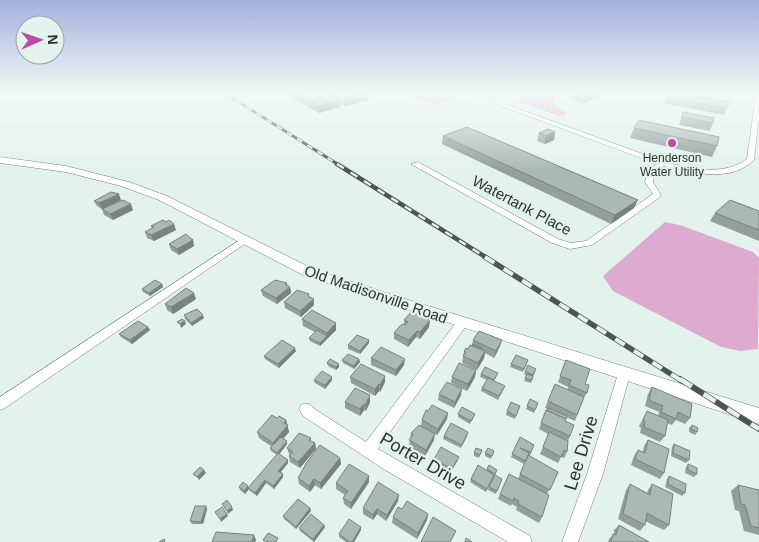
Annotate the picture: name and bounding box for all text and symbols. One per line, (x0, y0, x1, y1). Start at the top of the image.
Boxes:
north arrow (15, 15, 65, 65)
text: N (45, 34, 61, 45)
marker: Henderson Water Utility (666, 137, 678, 149)
place label: Henderson Water Utility (640, 151, 704, 179)
street label: Watertank Place (470, 172, 574, 238)
street label: Old Madisonville Road (302, 262, 450, 326)
street label: Lee Drive (560, 413, 602, 493)
street label: Porter Drive (376, 428, 470, 494)

